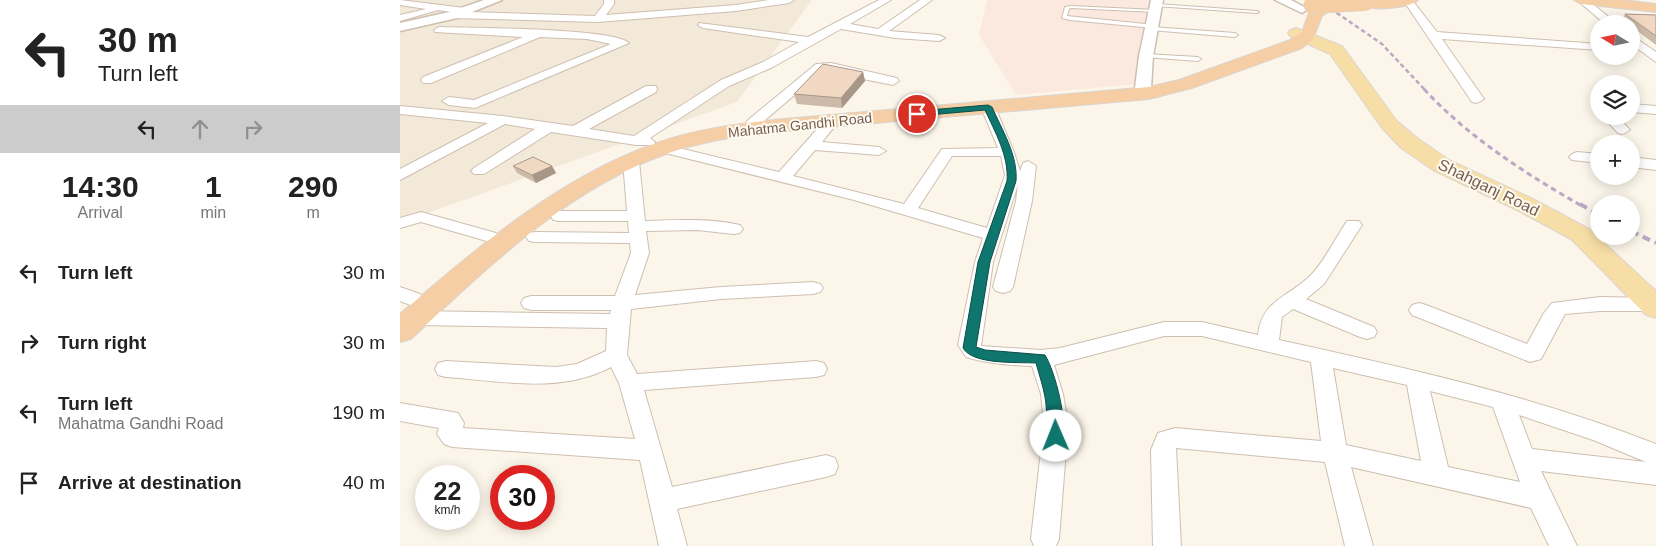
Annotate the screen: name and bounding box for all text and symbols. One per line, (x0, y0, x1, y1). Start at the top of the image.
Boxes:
north arrow (1590, 15, 1640, 65)
map controls (1590, 15, 1640, 245)
icon: left (15, 20, 80, 85)
text: 30 m (98, 20, 178, 59)
text: Turn left (98, 61, 178, 86)
button: layers (1590, 75, 1640, 125)
pin (896, 93, 938, 135)
icon: arrive (903, 100, 931, 128)
street label: Mahatma Gandhi Road (727, 109, 873, 141)
icon: left (133, 115, 161, 143)
icon: ahead (186, 115, 214, 143)
icon: right (239, 115, 267, 143)
button: + (1590, 135, 1640, 185)
street label: Shahganj Road (1435, 156, 1542, 219)
text: 14:30 (62, 170, 139, 203)
text: 1 (205, 170, 222, 203)
text: 290 (288, 170, 338, 203)
button: − (1590, 195, 1640, 245)
text: Arrival (78, 204, 123, 221)
text: min (200, 204, 226, 221)
text: m (306, 204, 320, 221)
icon: left (15, 259, 43, 287)
text: Turn left (58, 262, 133, 283)
text: 30 m (343, 262, 385, 283)
icon: right (15, 329, 43, 357)
text: Turn right (58, 332, 146, 353)
text: 30 m (343, 332, 385, 353)
text: Turn left (58, 393, 133, 414)
icon: left (15, 399, 43, 427)
text: 190 m (332, 402, 385, 423)
position arrow (1029, 409, 1081, 461)
text: Mahatma Gandhi Road (58, 415, 223, 432)
speed limit sign: 30 (490, 465, 555, 530)
icon: arrive (15, 469, 43, 497)
text: Arrive at destination (58, 472, 242, 493)
text: 40 m (343, 472, 385, 493)
text: 22 (434, 477, 461, 505)
text: km/h (434, 503, 461, 517)

